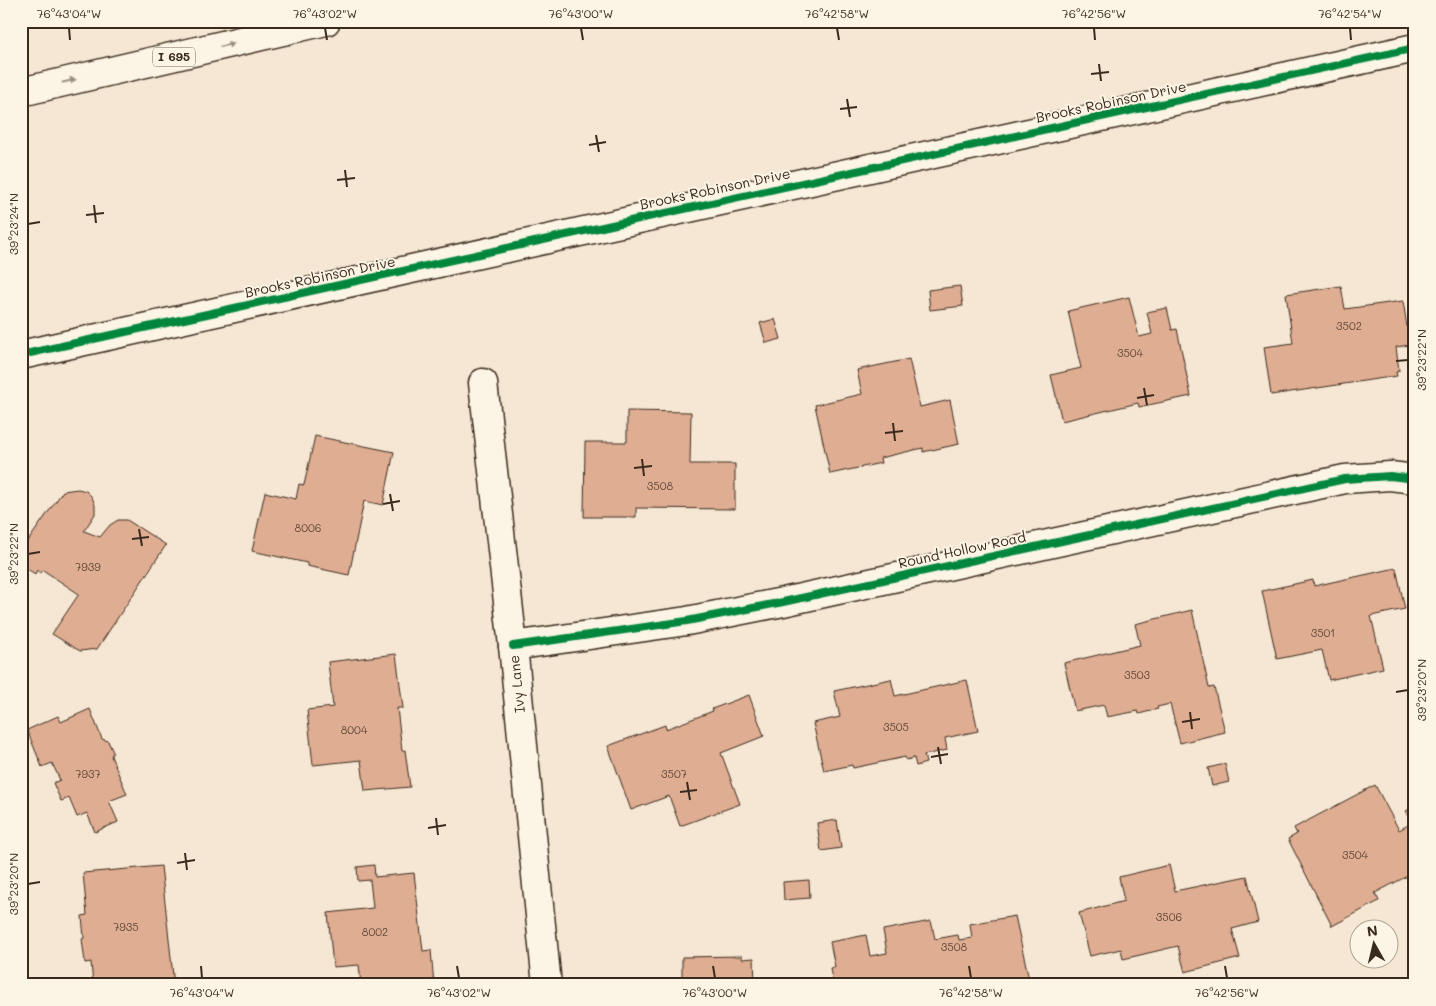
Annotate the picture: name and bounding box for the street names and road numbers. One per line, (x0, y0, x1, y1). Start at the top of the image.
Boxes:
road number: I 695 (153, 48, 195, 66)
street label: Brooks Robinson Drive (1034, 76, 1188, 127)
street label: Brooks Robinson Drive (638, 163, 792, 214)
street label: Brooks Robinson Drive (243, 251, 397, 302)
street label: Round Hollow Road (896, 527, 1028, 572)
street label: Ivy Lane (504, 654, 529, 714)

